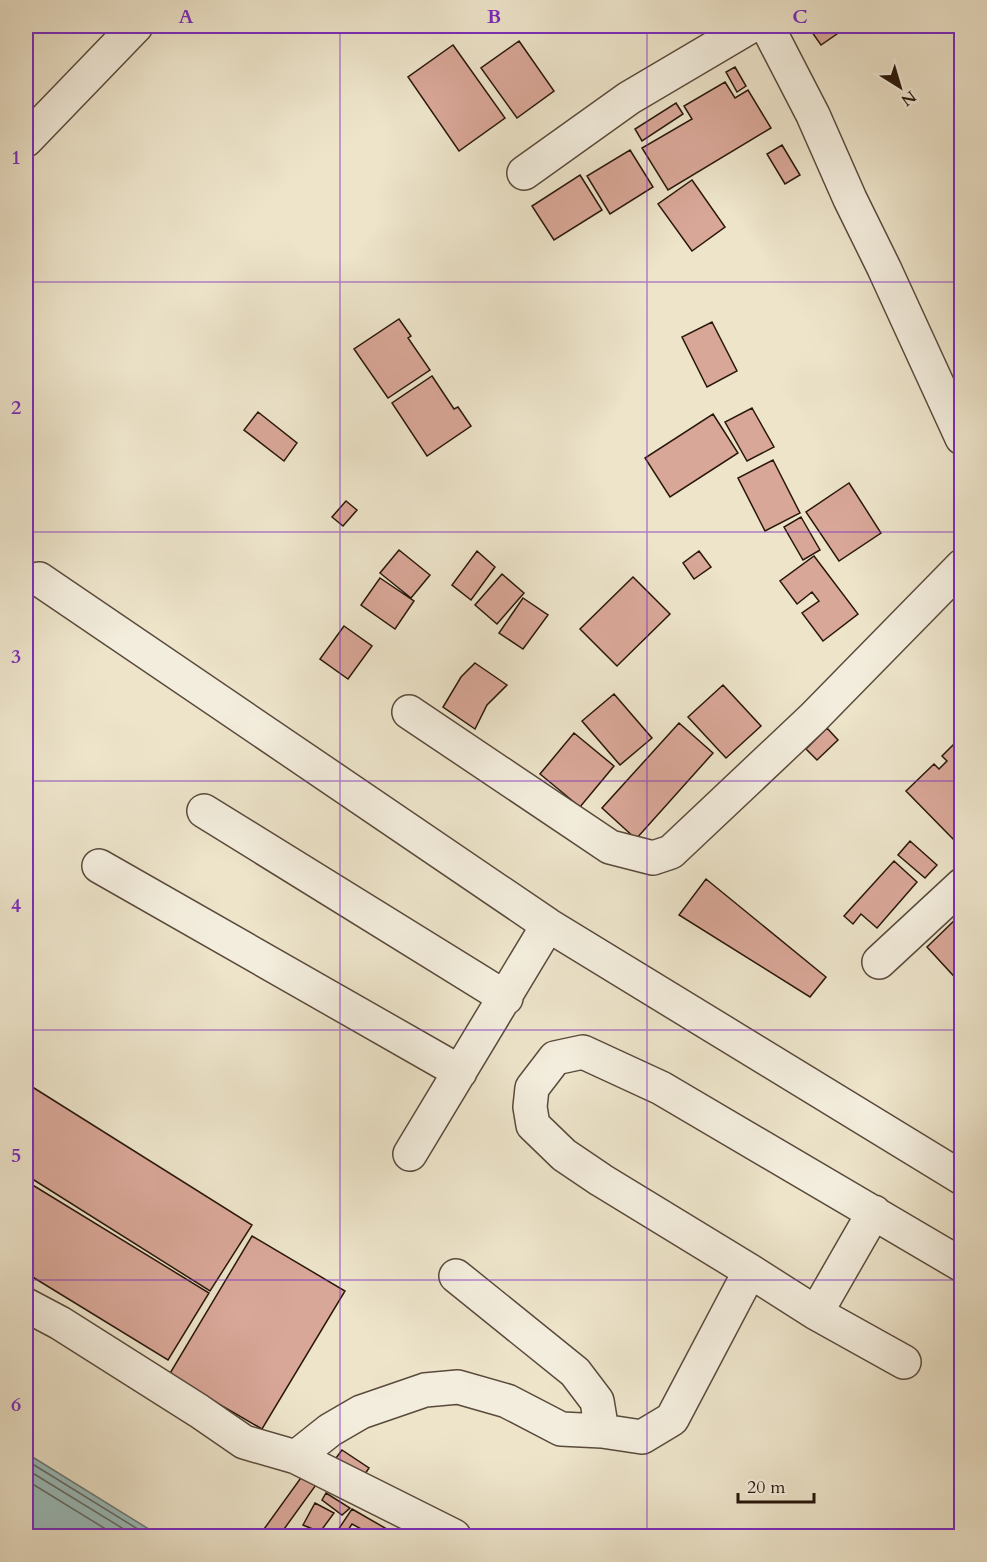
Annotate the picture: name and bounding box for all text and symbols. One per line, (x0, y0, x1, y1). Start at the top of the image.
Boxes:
text: A (178, 3, 194, 30)
text: B (487, 3, 501, 30)
text: C (792, 3, 808, 30)
north arrow (870, 57, 930, 117)
text: N (896, 85, 921, 111)
text: 1 (11, 144, 21, 171)
text: 2 (11, 394, 21, 421)
text: 3 (11, 643, 21, 670)
text: 4 (11, 892, 21, 919)
text: 5 (11, 1142, 21, 1169)
text: 6 (11, 1391, 21, 1418)
scale bar (738, 1466, 814, 1504)
text: 20 m (747, 1475, 786, 1500)

